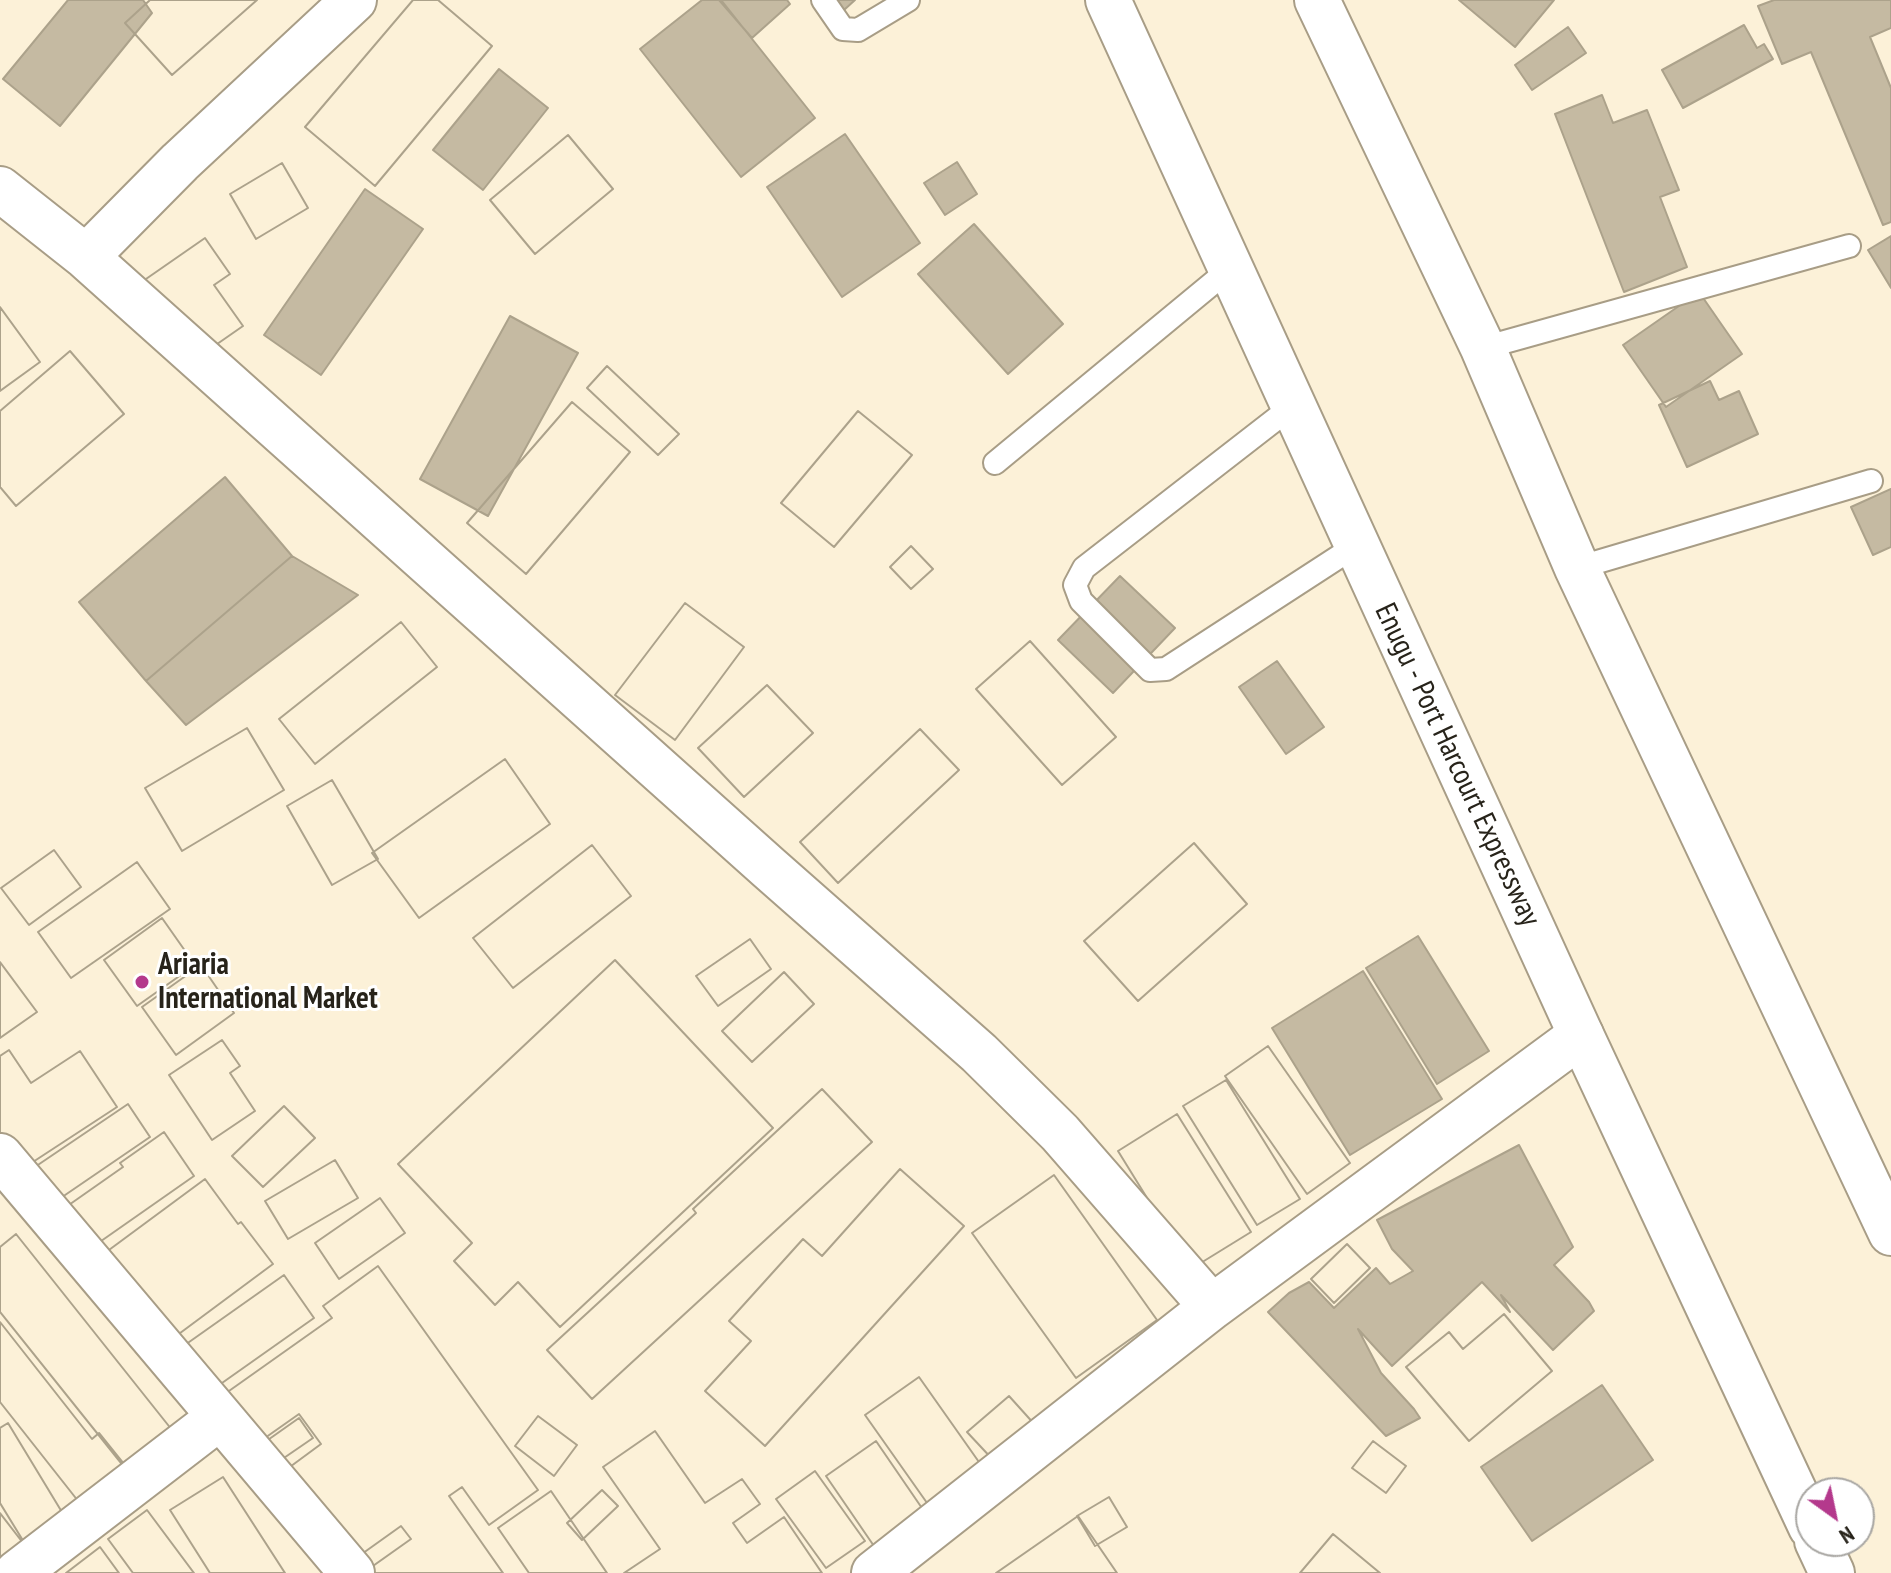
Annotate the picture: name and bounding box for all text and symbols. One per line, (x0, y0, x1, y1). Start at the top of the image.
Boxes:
street label: Enugu - Port Harcourt Expressway (1366, 598, 1548, 932)
place label: Ariaria International Market (158, 947, 378, 1018)
marker: Ariaria International Market (133, 973, 151, 991)
north arrow (1795, 1477, 1875, 1557)
text: N (1834, 1520, 1860, 1550)

